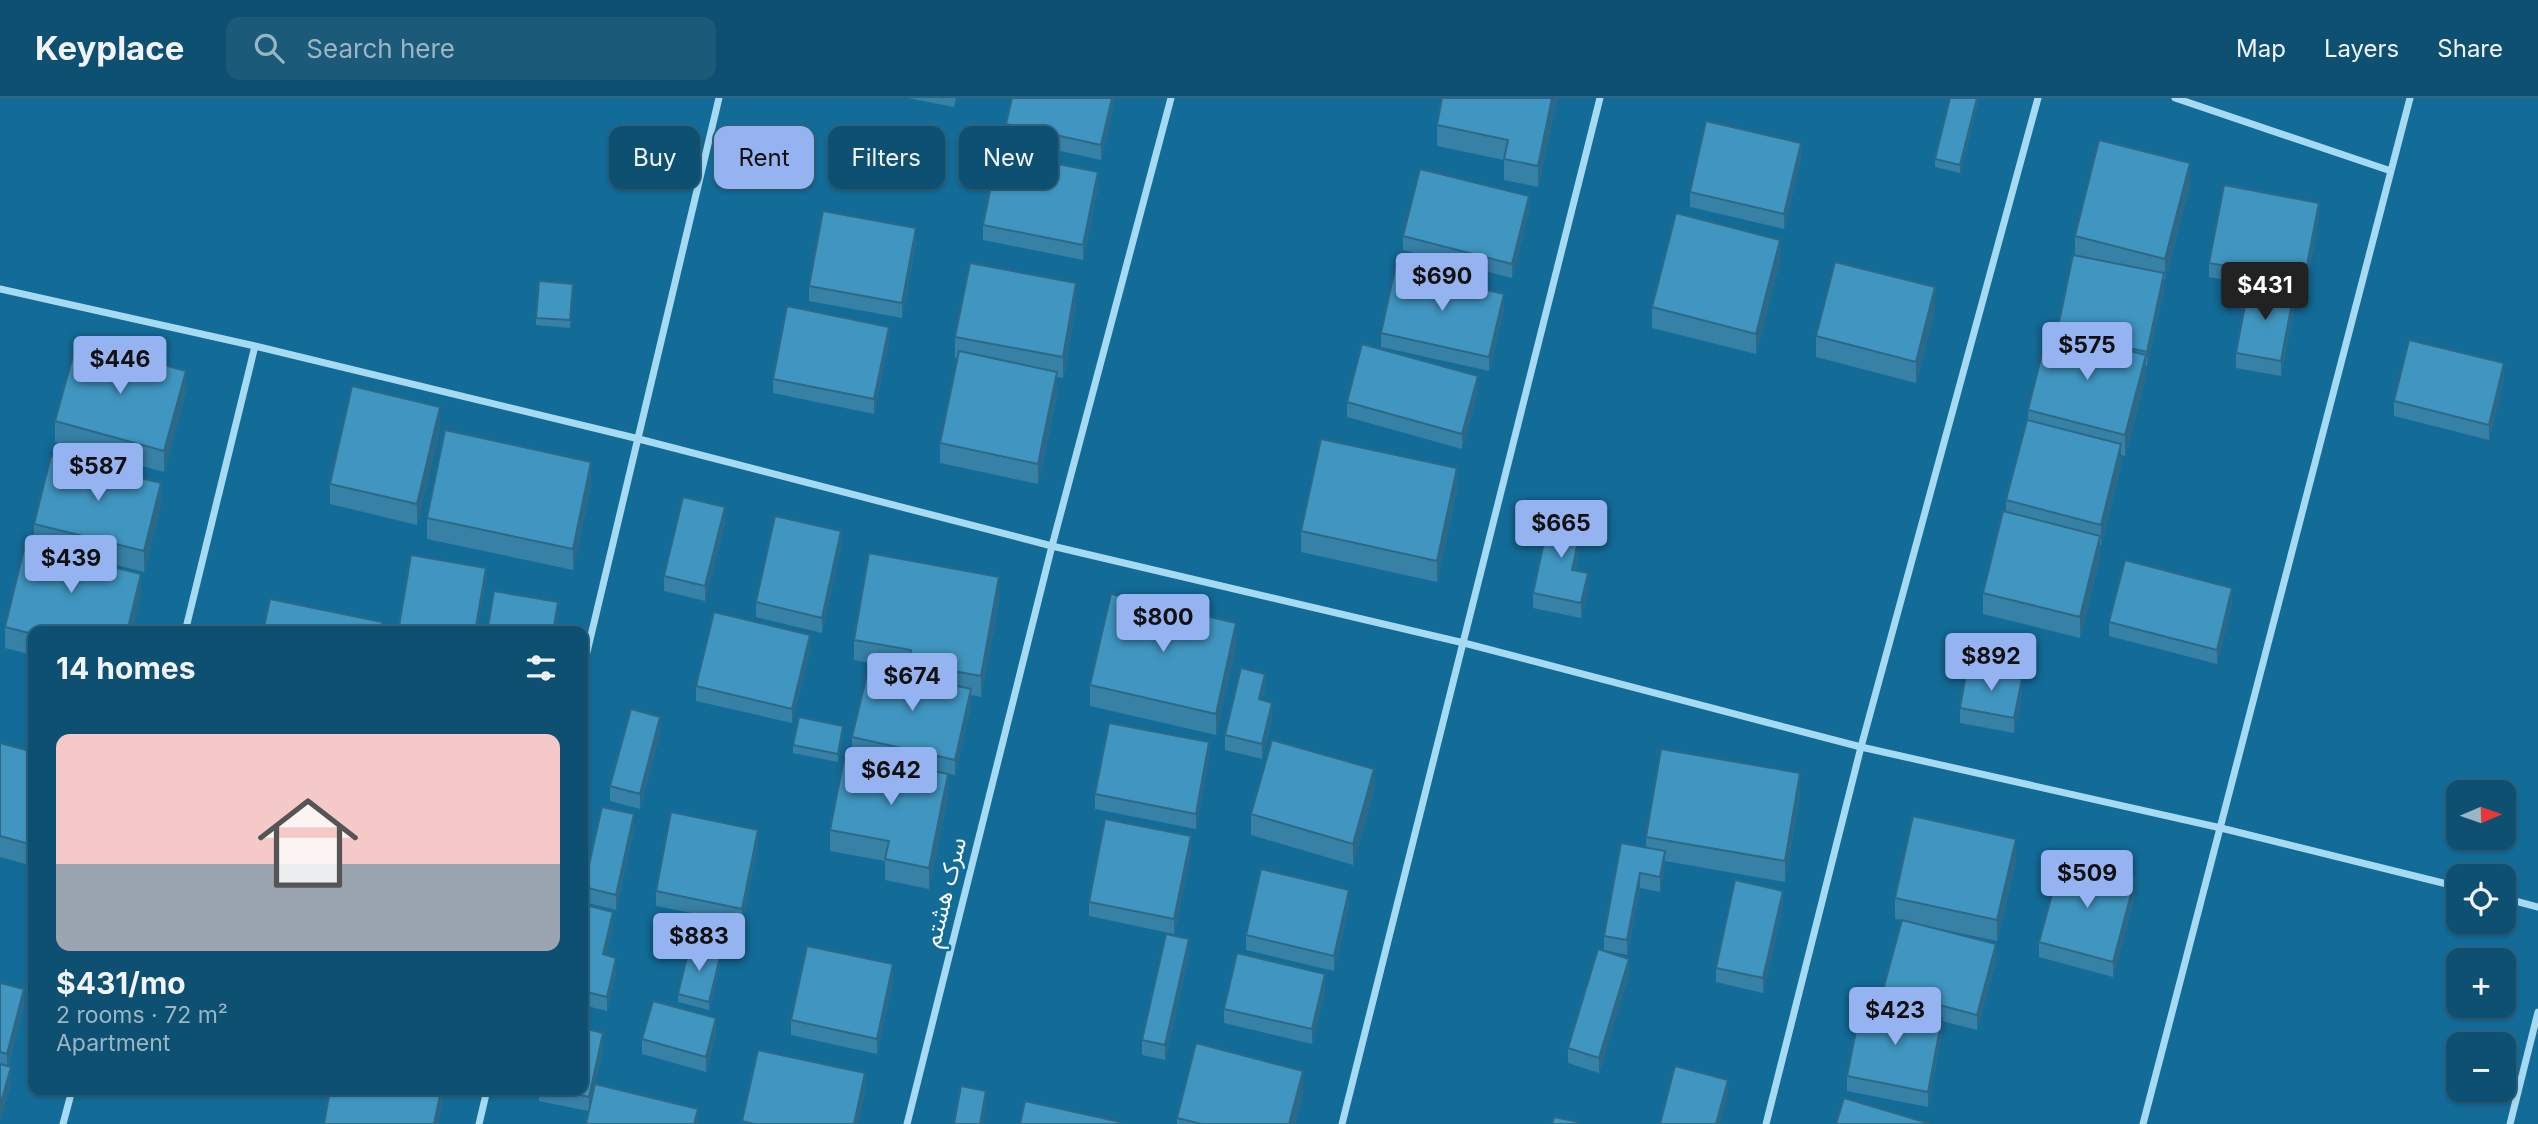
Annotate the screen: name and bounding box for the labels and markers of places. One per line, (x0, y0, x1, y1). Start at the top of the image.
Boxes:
pin: $690 (1401, 254, 1483, 313)
pin: $431 (2224, 262, 2306, 322)
pin: $575 (2046, 322, 2128, 382)
pin: $446 (79, 336, 161, 396)
pin: $587 (57, 444, 139, 503)
pin: $665 (1520, 500, 1602, 560)
pin: $439 (30, 536, 112, 595)
pin: $800 (1122, 594, 1204, 654)
pin: $892 (1950, 634, 2032, 693)
pin: $674 (871, 654, 953, 713)
pin: $642 (850, 748, 932, 807)
pin: $509 (2046, 850, 2128, 910)
pin: $883 (658, 914, 740, 973)
pin: $423 (1854, 988, 1936, 1047)

